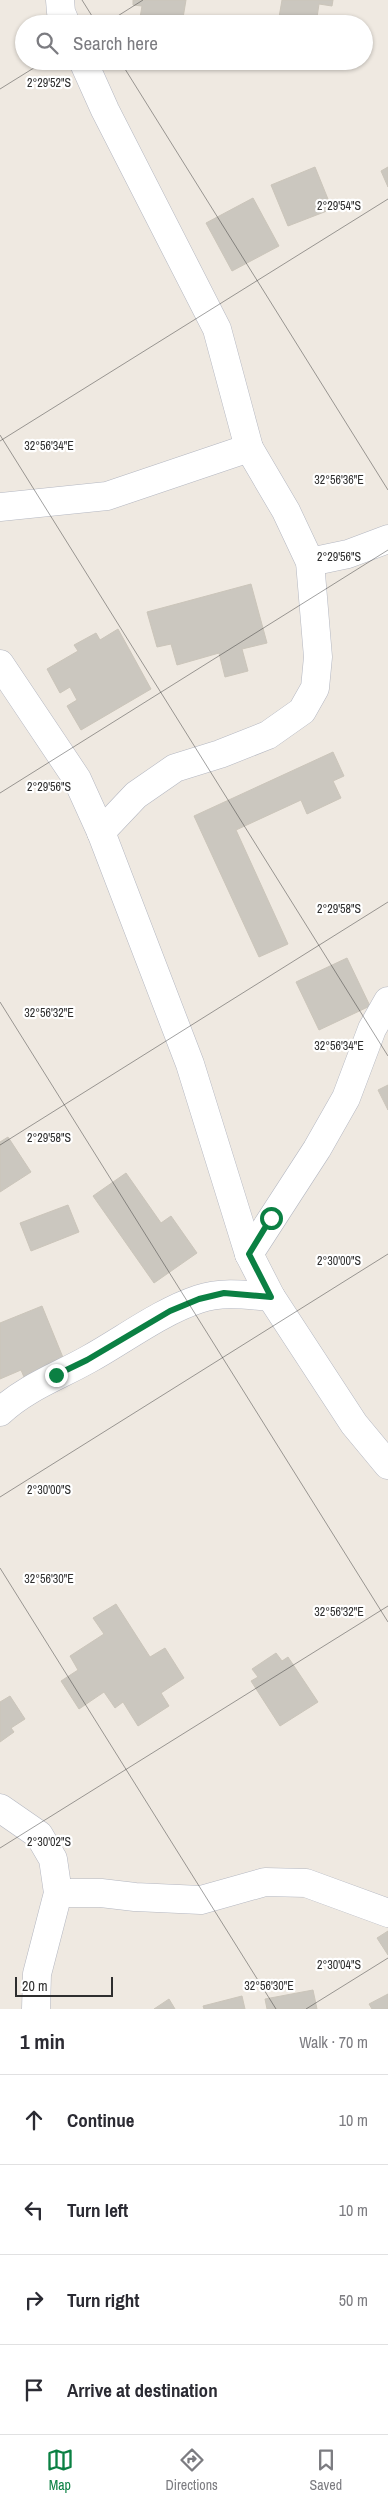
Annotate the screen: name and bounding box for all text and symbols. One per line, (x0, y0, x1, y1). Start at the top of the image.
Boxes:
search box (15, 15, 373, 70)
icon: search (33, 29, 61, 57)
text: Search here (73, 30, 158, 56)
text: 2°29'52"S (27, 75, 71, 91)
text: 2°29'54"S (317, 198, 361, 214)
text: 32°56'34"E (24, 438, 74, 454)
text: 32°56'36"E (314, 472, 364, 488)
text: 2°29'56"S (317, 549, 361, 565)
text: 2°29'56"S (27, 779, 71, 795)
text: 2°29'58"S (317, 901, 361, 917)
text: 32°56'32"E (24, 1005, 74, 1021)
text: 32°56'34"E (314, 1038, 364, 1054)
text: 2°29'58"S (27, 1130, 71, 1146)
route start (260, 1207, 283, 1230)
text: 2°30'00"S (317, 1253, 361, 1269)
route end (45, 1364, 68, 1387)
text: 2°30'00"S (27, 1482, 71, 1498)
text: 32°56'30"E (24, 1571, 74, 1587)
text: 32°56'32"E (314, 1604, 364, 1620)
text: 2°30'02"S (27, 1834, 71, 1850)
text: 2°30'04"S (317, 1957, 361, 1973)
scale bar (15, 1974, 112, 1997)
text: 20 m (22, 1977, 48, 1995)
text: 32°56'30"E (244, 1978, 294, 1994)
text: 1 min (20, 2027, 65, 2056)
text: Walk · 70 m (299, 2031, 368, 2053)
icon: ahead (20, 2106, 48, 2134)
text: Continue (67, 2107, 135, 2133)
text: 10 m (339, 2109, 368, 2131)
icon: left (20, 2196, 48, 2224)
text: Turn left (67, 2197, 128, 2223)
text: 10 m (339, 2199, 368, 2221)
icon: right (20, 2286, 48, 2314)
text: Turn right (67, 2287, 139, 2313)
text: 50 m (339, 2289, 368, 2311)
icon: arrive (20, 2376, 48, 2404)
text: Arrive at destination (67, 2377, 218, 2403)
tab: Map (46, 2446, 74, 2494)
tab: Directions (166, 2446, 218, 2494)
tab: Saved (310, 2446, 342, 2494)

